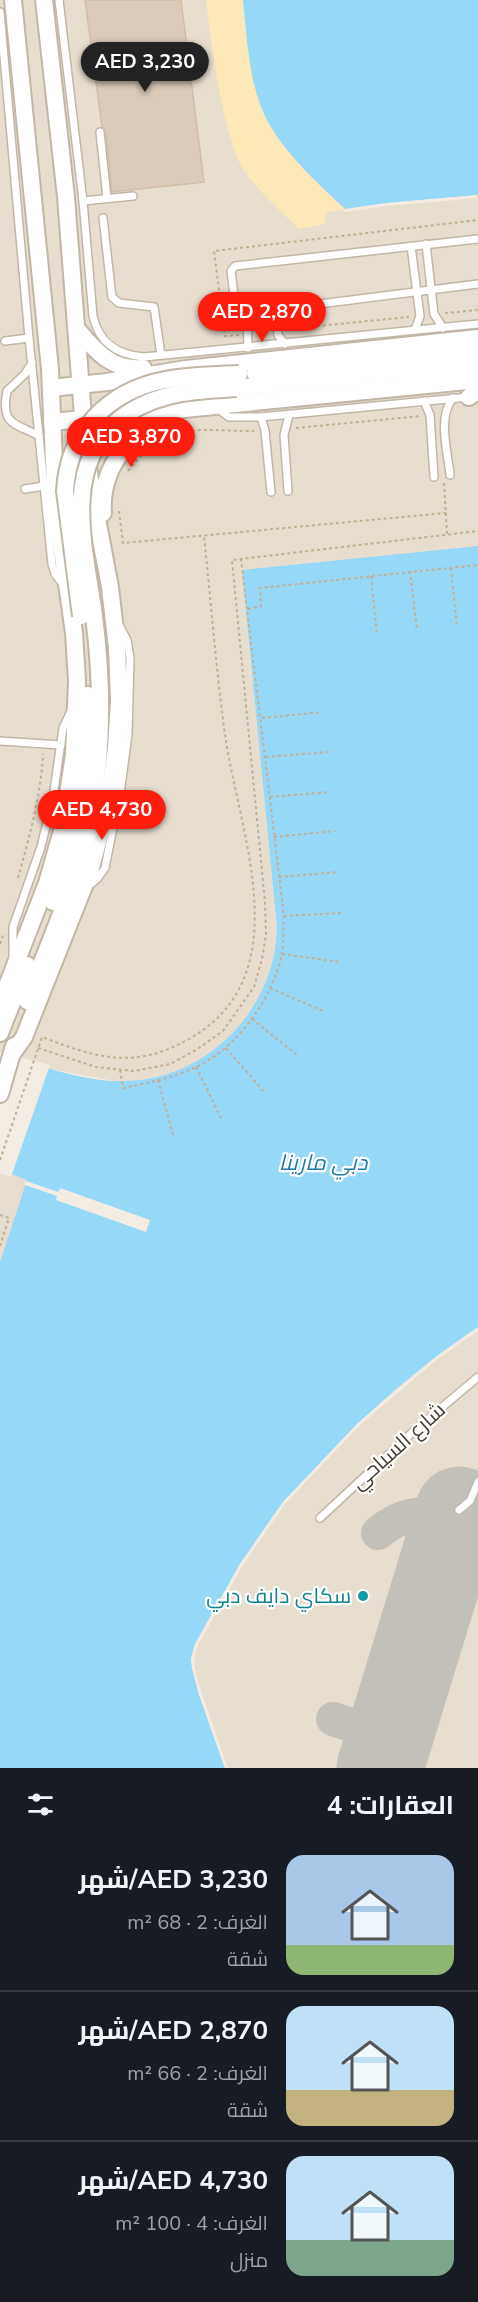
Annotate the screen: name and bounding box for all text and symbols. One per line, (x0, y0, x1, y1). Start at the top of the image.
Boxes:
pin: AED 3,230 (76, 42, 214, 93)
text: AED 3,230 (95, 48, 195, 75)
pin: AED 2,870 (193, 292, 331, 343)
text: AED 2,870 (212, 298, 312, 325)
pin: AED 3,870 (62, 417, 200, 468)
text: AED 3,870 (81, 423, 181, 450)
pin: AED 4,730 (33, 790, 171, 841)
text: AED 4,730 (52, 796, 152, 823)
water label: دبي مارينا (279, 1148, 369, 1180)
street label: شارع السياحي (345, 1396, 453, 1497)
place label: سكاي دايف دبي (206, 1582, 351, 1612)
marker: سكاي دايف دبي (356, 1589, 370, 1603)
icon: filters (24, 1788, 57, 1821)
text: العقارات: 4 (327, 1788, 454, 1823)
text: AED 3,230/شهر (78, 1862, 268, 1897)
icon: home (334, 1879, 406, 1951)
text: الغرف: 2 · 68 m² (127, 1909, 268, 1936)
text: شقة (227, 1946, 268, 1973)
text: AED 2,870/شهر (78, 2013, 268, 2048)
icon: home (334, 2030, 406, 2102)
text: الغرف: 2 · 66 m² (127, 2060, 268, 2087)
text: شقة (227, 2097, 268, 2124)
text: AED 4,730/شهر (78, 2163, 268, 2198)
icon: home (334, 2180, 406, 2252)
text: الغرف: 4 · 100 m² (115, 2210, 268, 2237)
text: منزل (230, 2247, 268, 2274)

